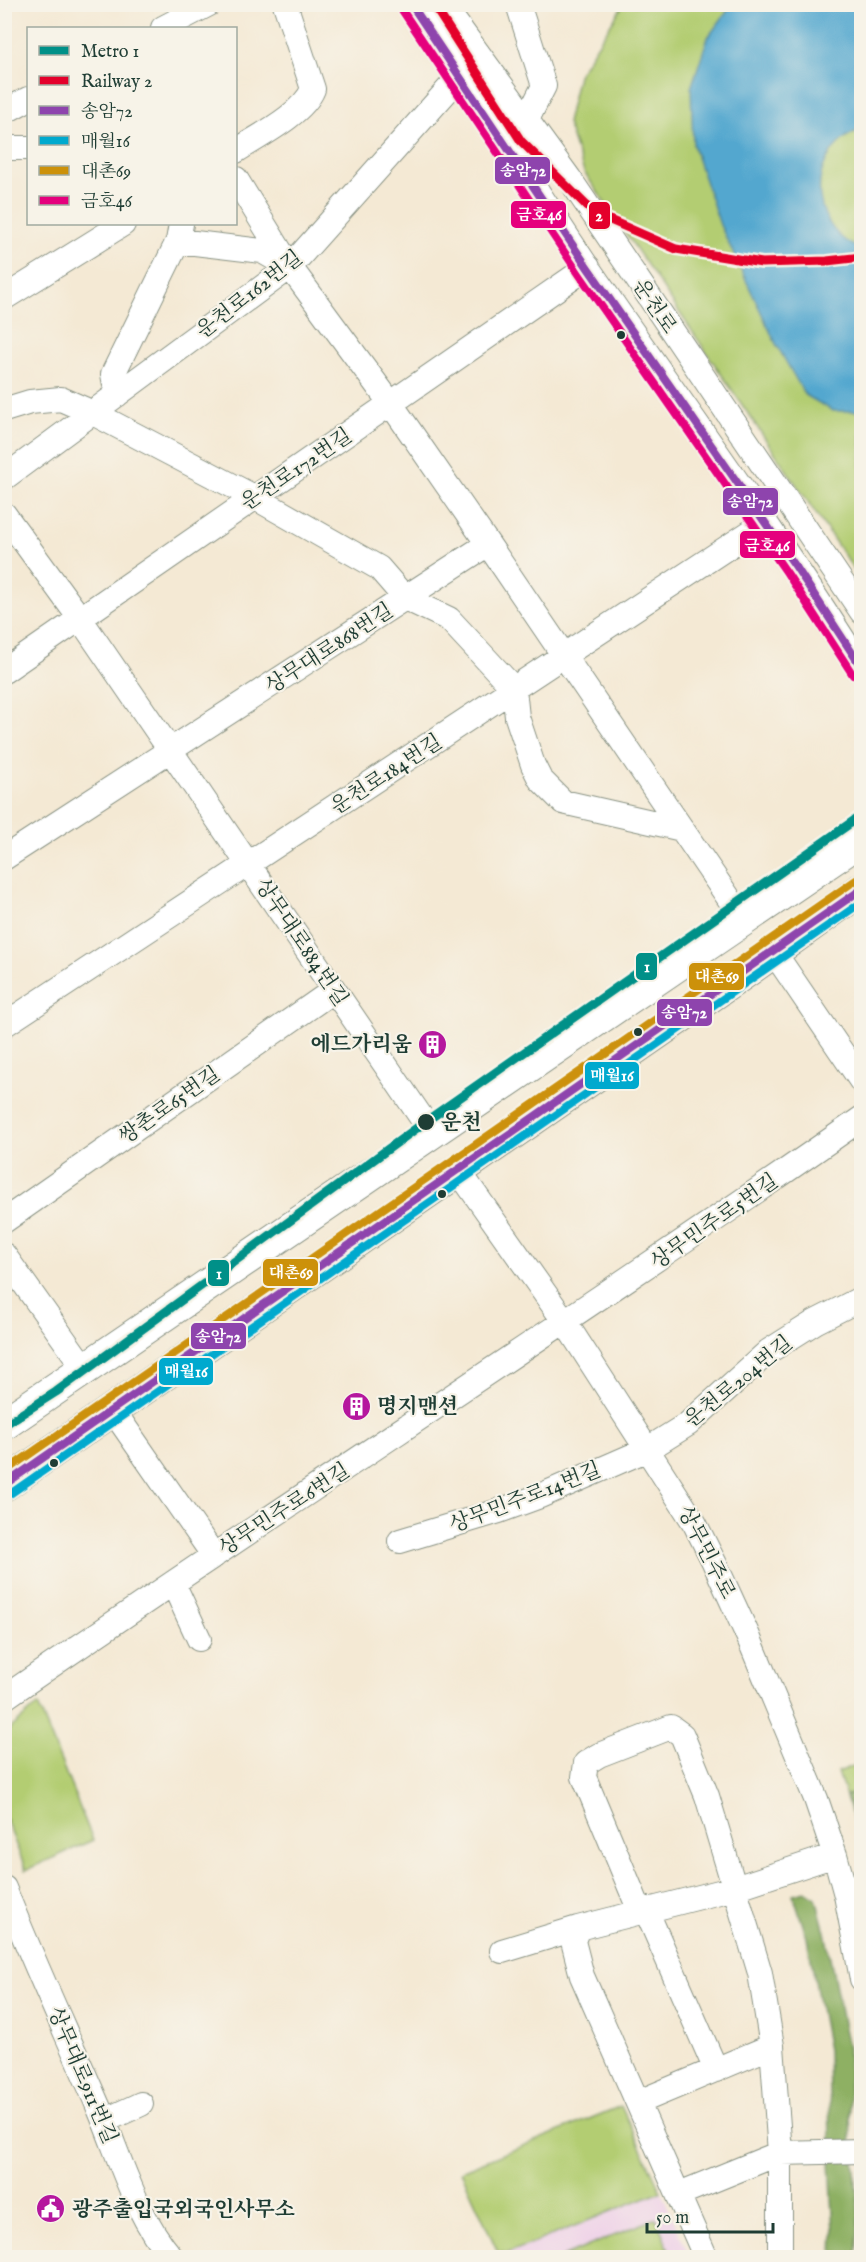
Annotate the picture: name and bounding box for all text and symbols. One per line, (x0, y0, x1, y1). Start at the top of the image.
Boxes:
legend (27, 27, 237, 225)
text: Metro 1 (81, 41, 139, 64)
text: Railway 2 (81, 71, 152, 94)
text: 송암72 (81, 101, 133, 124)
text: 매월16 (81, 131, 130, 154)
line badge: 송암72 (494, 156, 551, 185)
text: 대촌69 (81, 161, 131, 184)
text: 송암72 (500, 161, 546, 182)
text: 금호46 (81, 191, 133, 214)
line badge: 금호46 (510, 200, 567, 229)
line badge: 2 (588, 201, 611, 230)
text: 금호46 (516, 206, 563, 226)
text: 2 (595, 207, 603, 227)
street label: 운천로162번길 (191, 245, 309, 345)
street label: 운천로 (626, 274, 682, 340)
unlabelled marker (615, 329, 627, 341)
street label: 운천로172번길 (236, 423, 358, 517)
line badge: 송암72 (722, 487, 779, 516)
text: 송암72 (727, 492, 773, 513)
line badge: 금호46 (739, 530, 796, 559)
text: 금호46 (744, 537, 791, 557)
street label: 상무대로868번길 (261, 598, 399, 701)
street label: 운천로184번길 (326, 729, 448, 821)
street label: 상무대로884번길 (248, 874, 353, 1012)
line badge: 1 (635, 952, 658, 981)
text: 1 (644, 958, 650, 978)
line badge: 대촌69 (688, 962, 745, 991)
text: 대촌69 (695, 967, 739, 988)
line badge: 송암72 (656, 998, 713, 1027)
text: 송암72 (661, 1003, 707, 1024)
unlabelled marker (632, 1026, 644, 1038)
building icon: 에드가리움 (417, 1028, 449, 1060)
place label: 에드가리움 (311, 1032, 412, 1059)
street label: 쌍촌로65번길 (114, 1061, 226, 1151)
line badge: 매월16 (584, 1061, 640, 1090)
text: 매월16 (590, 1066, 635, 1087)
place label: 운천 (441, 1110, 482, 1137)
marker: 운천 (416, 1112, 436, 1132)
street label: 상무민주로5번길 (646, 1168, 784, 1276)
unlabelled marker (436, 1188, 448, 1200)
line badge: 대촌69 (262, 1258, 319, 1287)
line badge: 1 (207, 1259, 230, 1287)
text: 대촌69 (269, 1263, 313, 1284)
text: 1 (216, 1265, 222, 1285)
line badge: 송암72 (190, 1322, 247, 1350)
text: 송암72 (195, 1327, 241, 1348)
street label: 운천로204번길 (679, 1330, 799, 1434)
line badge: 매월16 (158, 1357, 214, 1386)
text: 매월16 (164, 1362, 209, 1383)
building icon: 명지맨션 (340, 1390, 372, 1422)
place label: 명지맨션 (377, 1394, 458, 1421)
unlabelled marker (48, 1457, 60, 1469)
street label: 상무민주로14번길 (446, 1457, 605, 1540)
street label: 상무민주로6번길 (214, 1458, 355, 1563)
street label: 상무민주로 (671, 1501, 741, 1604)
street label: 상무대로911번길 (41, 2003, 123, 2148)
public building icon: 광주출입국외국인사무소 (35, 2193, 67, 2225)
scale bar (647, 2196, 773, 2234)
place label: 광주출입국외국인사무소 (72, 2197, 295, 2224)
text: 50 m (656, 2207, 689, 2230)

